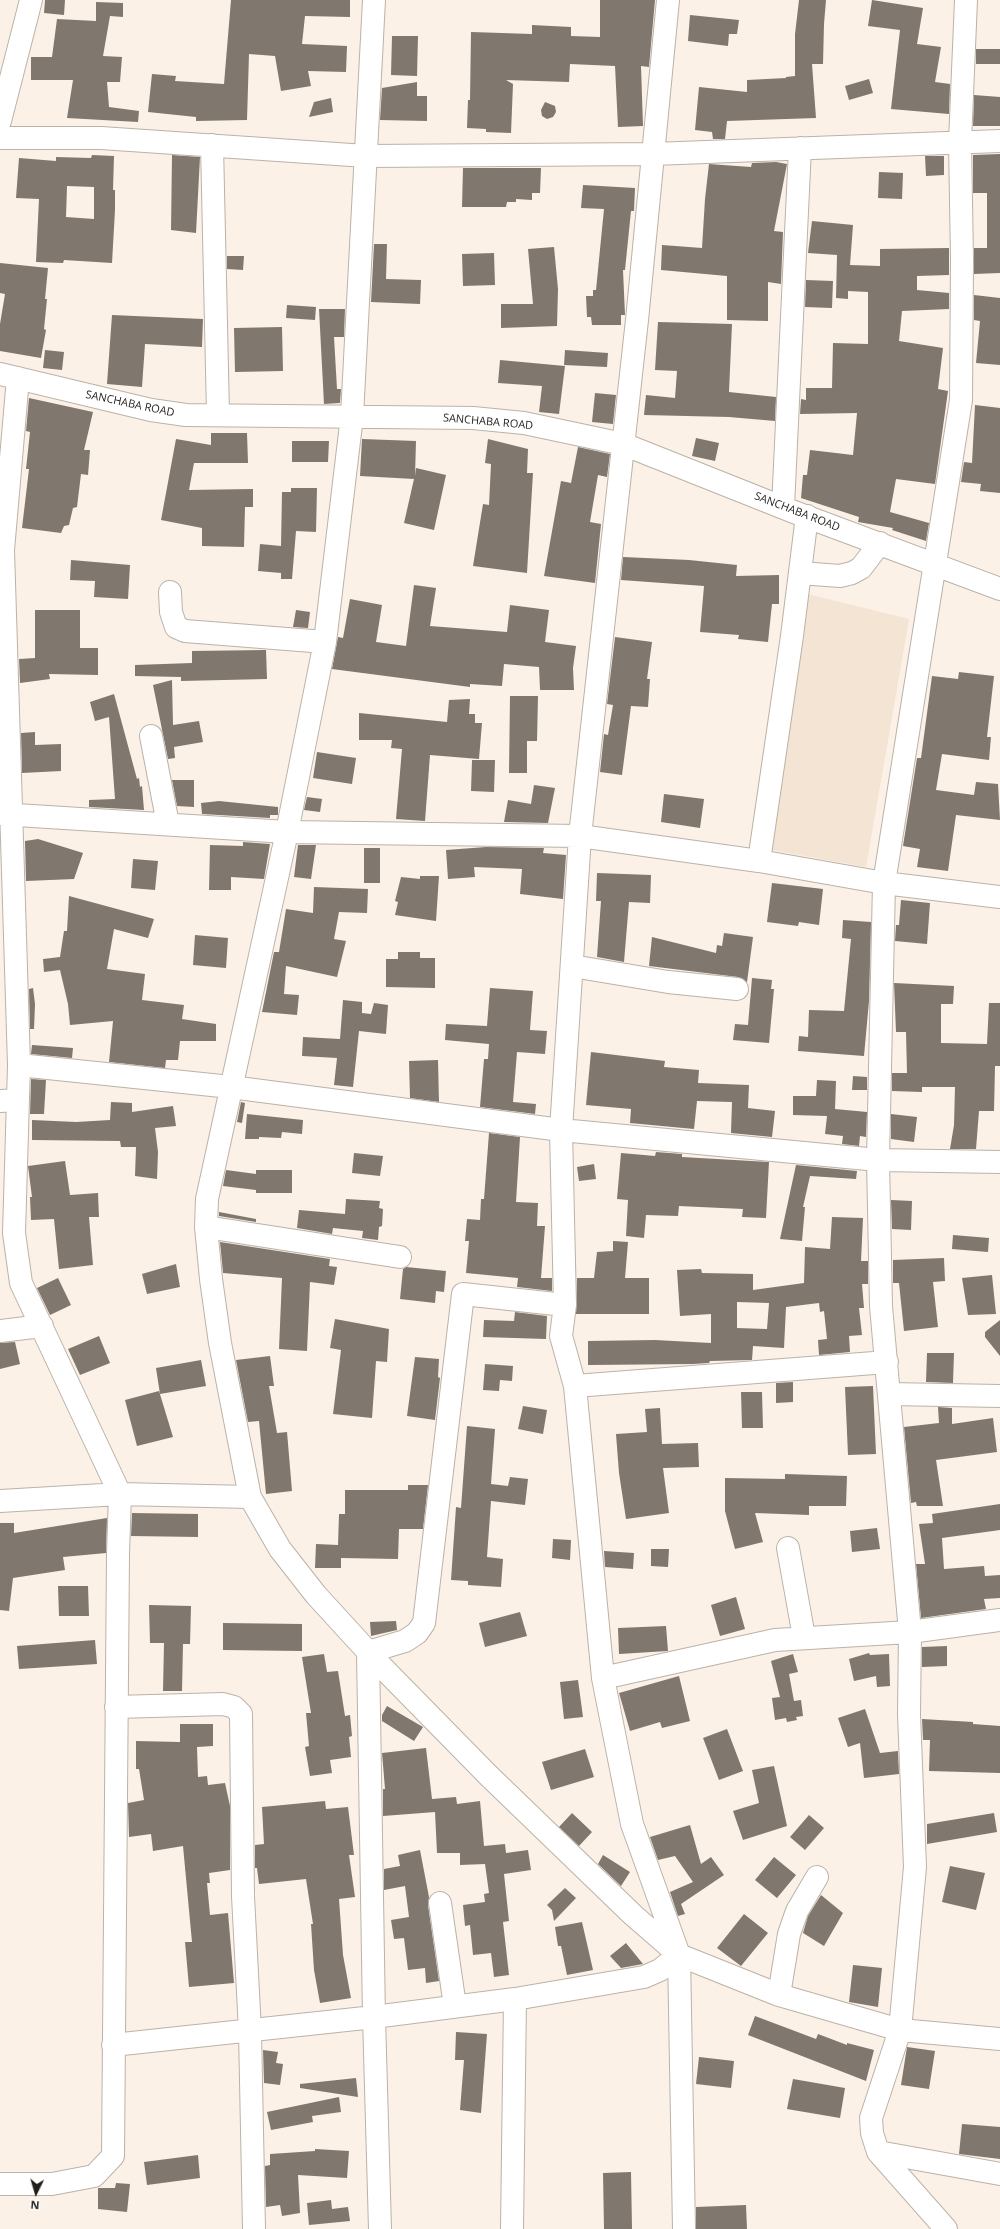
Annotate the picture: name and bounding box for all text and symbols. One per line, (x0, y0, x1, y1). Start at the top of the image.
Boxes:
street label: SANCHABA ROAD (84, 388, 176, 420)
street label: SANCHABA ROAD (442, 411, 534, 433)
street label: SANCHABA ROAD (752, 490, 842, 534)
north arrow (16, 2173, 56, 2213)
text: N (30, 2198, 40, 2213)

